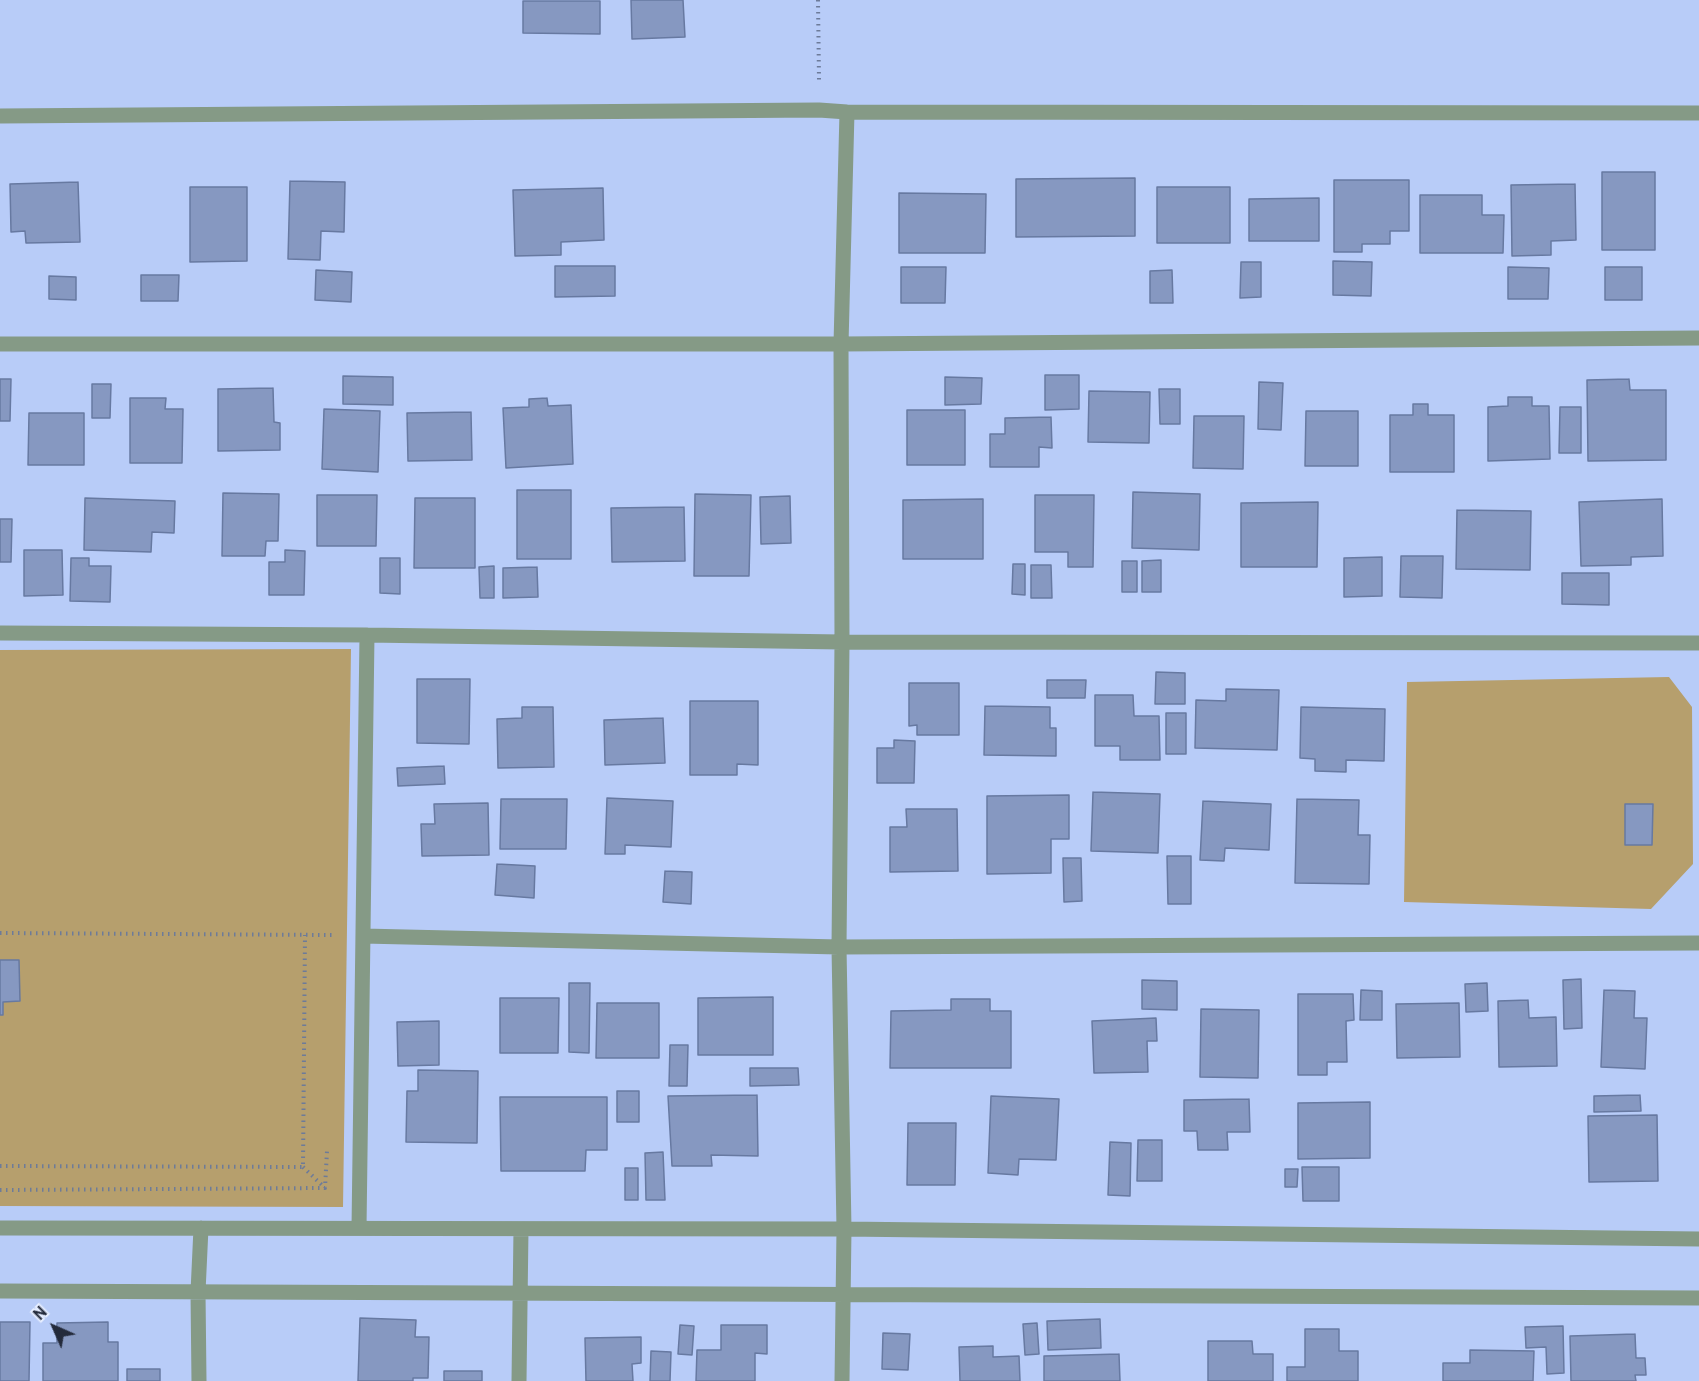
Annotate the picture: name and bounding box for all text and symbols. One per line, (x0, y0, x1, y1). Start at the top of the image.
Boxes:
north arrow (24, 1297, 84, 1357)
text: N (30, 1303, 52, 1325)

